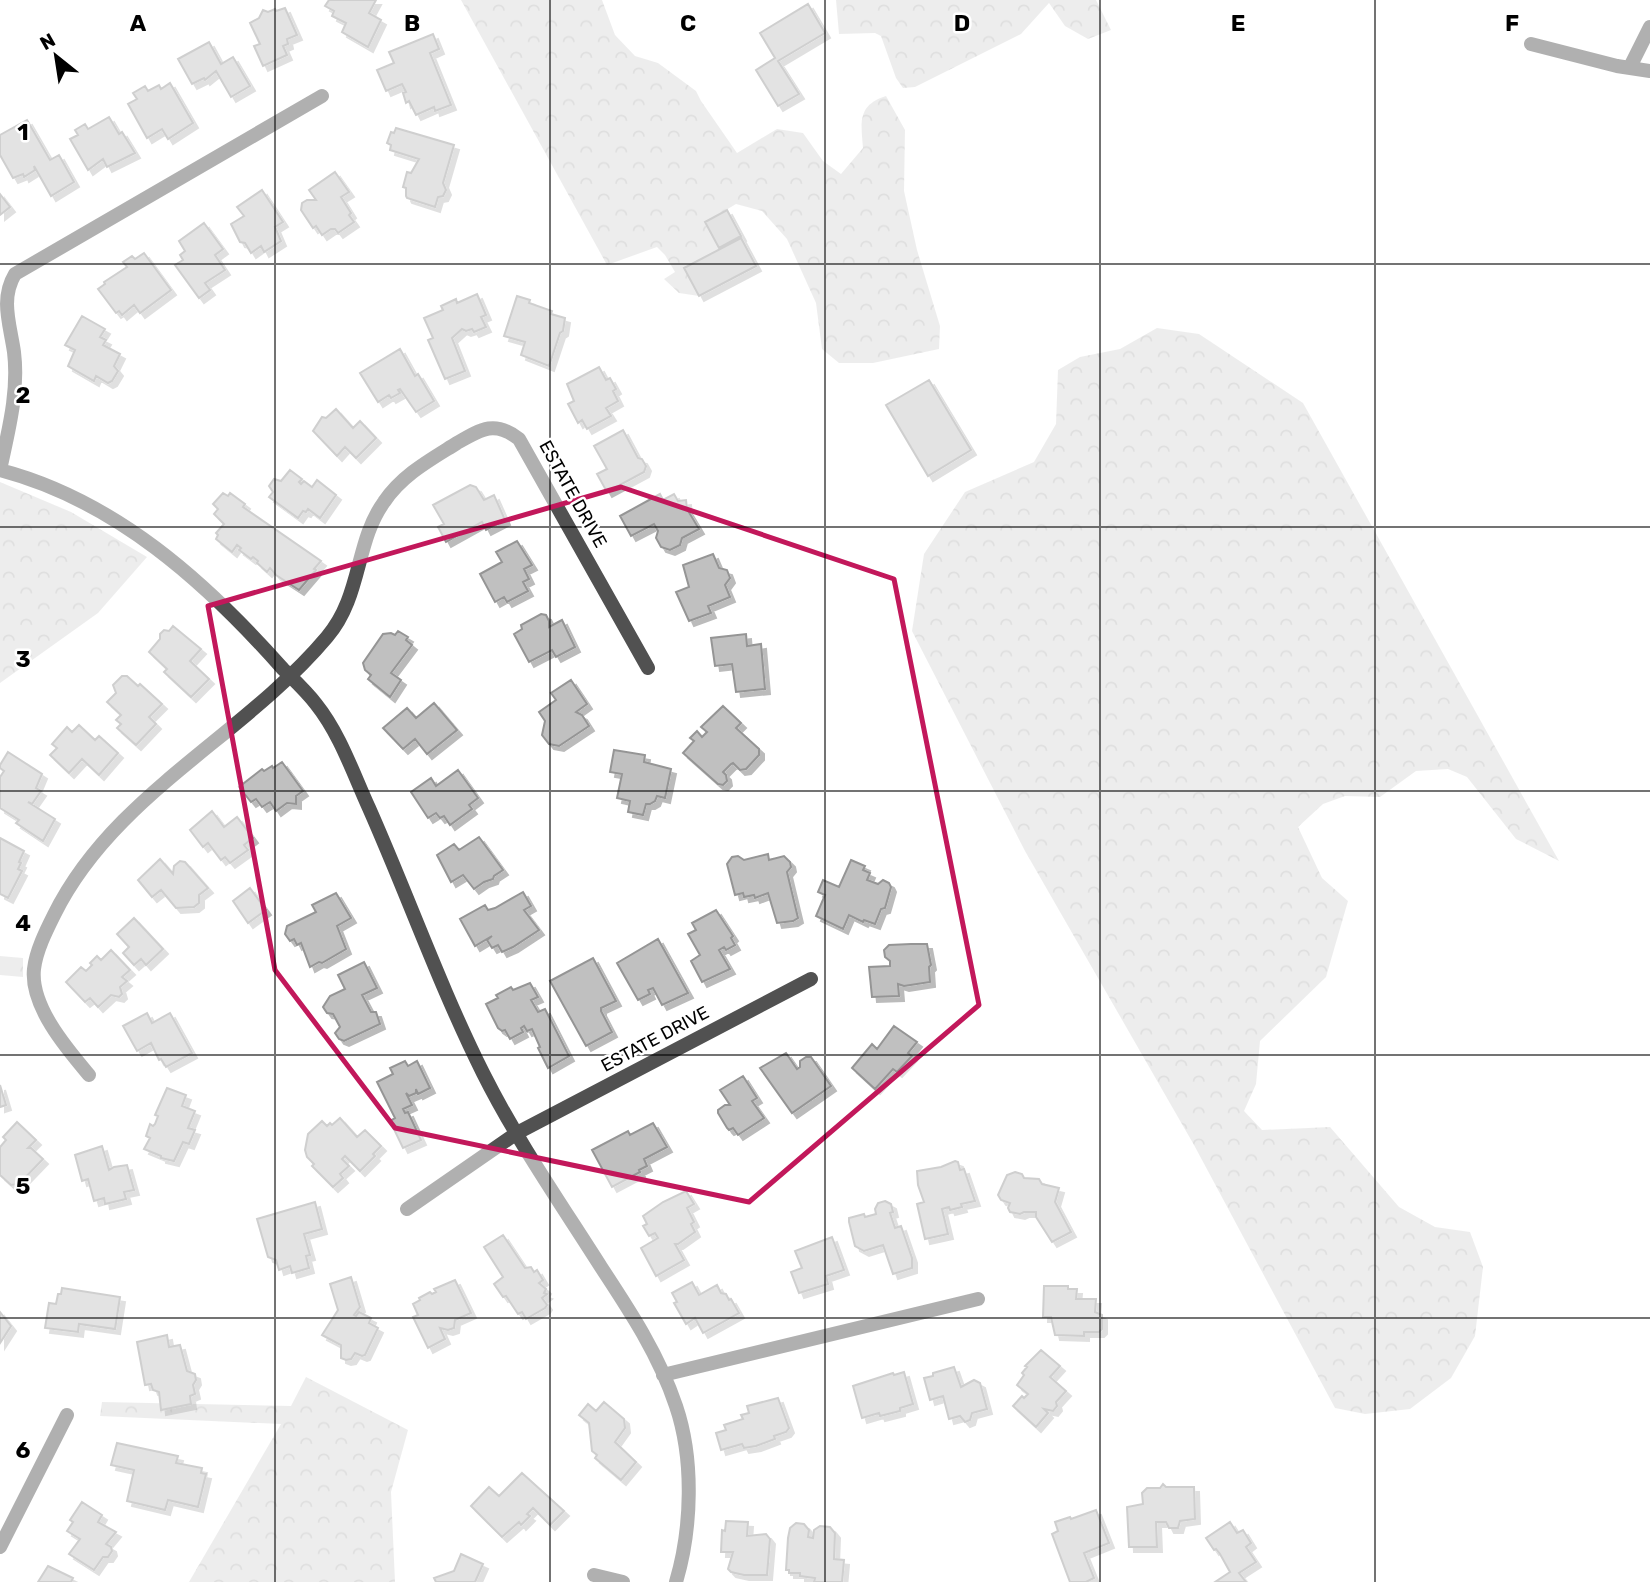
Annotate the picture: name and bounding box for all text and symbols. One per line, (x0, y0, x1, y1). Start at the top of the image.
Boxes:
text: A (130, 9, 147, 37)
text: B (404, 9, 420, 37)
text: C (680, 9, 696, 37)
text: D (954, 9, 970, 37)
text: E (1231, 9, 1245, 37)
text: F (1505, 9, 1519, 37)
north arrow (21, 21, 91, 91)
text: N (36, 28, 59, 55)
text: 1 (17, 118, 29, 146)
text: 2 (16, 381, 30, 409)
street label: ESTATE DRIVE (534, 436, 612, 552)
text: 3 (15, 645, 31, 673)
text: 4 (15, 909, 31, 937)
street label: ESTATE DRIVE (597, 1001, 713, 1077)
text: 5 (16, 1172, 31, 1200)
text: 6 (16, 1436, 31, 1464)

